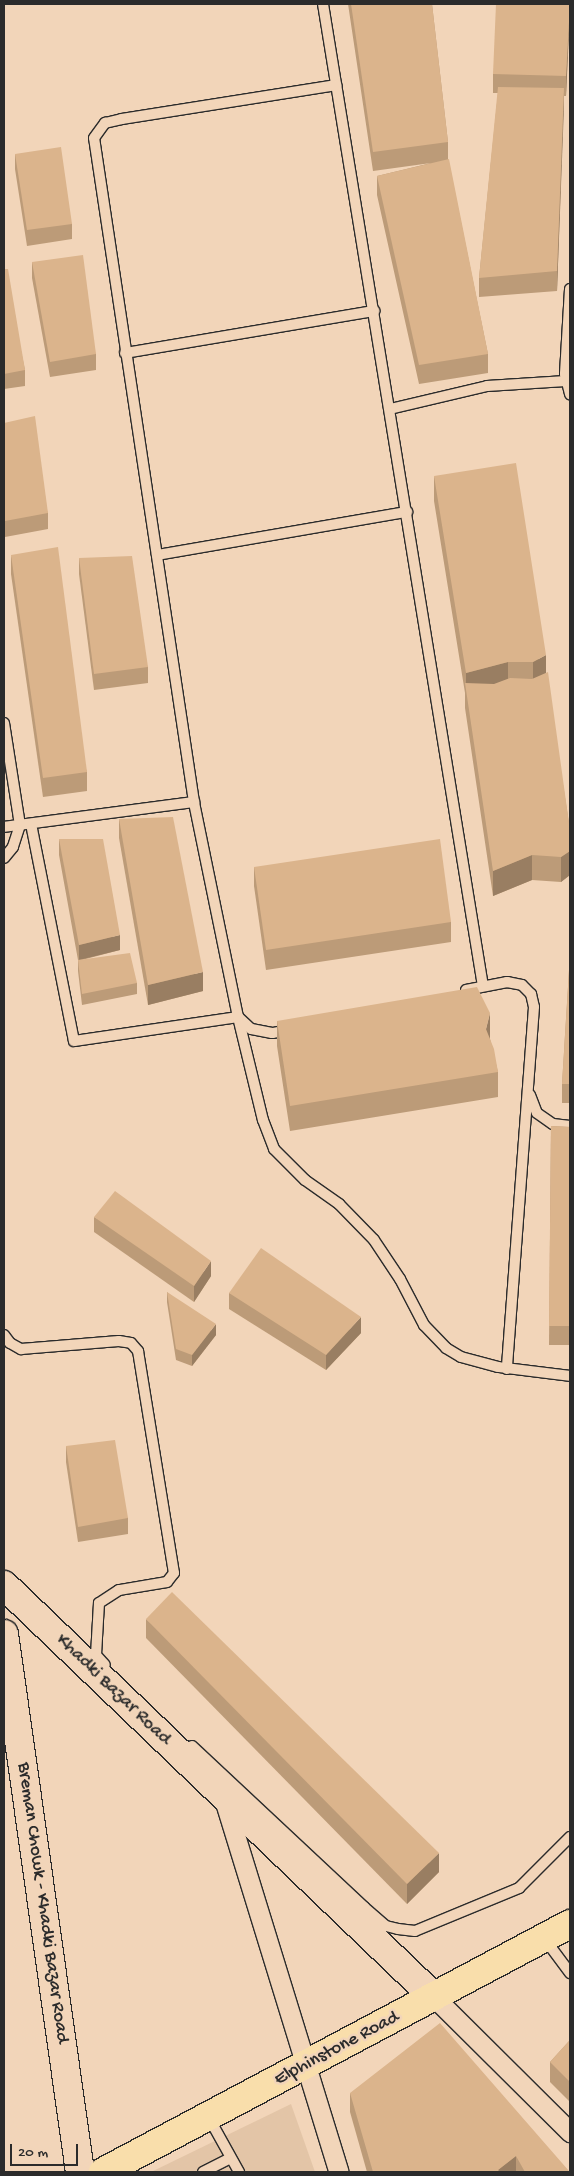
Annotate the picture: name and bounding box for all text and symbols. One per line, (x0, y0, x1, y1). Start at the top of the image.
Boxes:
street label: Khadki Bazar Road (51, 1629, 175, 1751)
street label: Breman Chowk - Khadki Bazar Road (11, 1761, 73, 2045)
street label: Elphinstone Road (271, 2007, 403, 2091)
scale bar (12, 2134, 80, 2166)
text: 20 m (18, 2144, 48, 2162)

